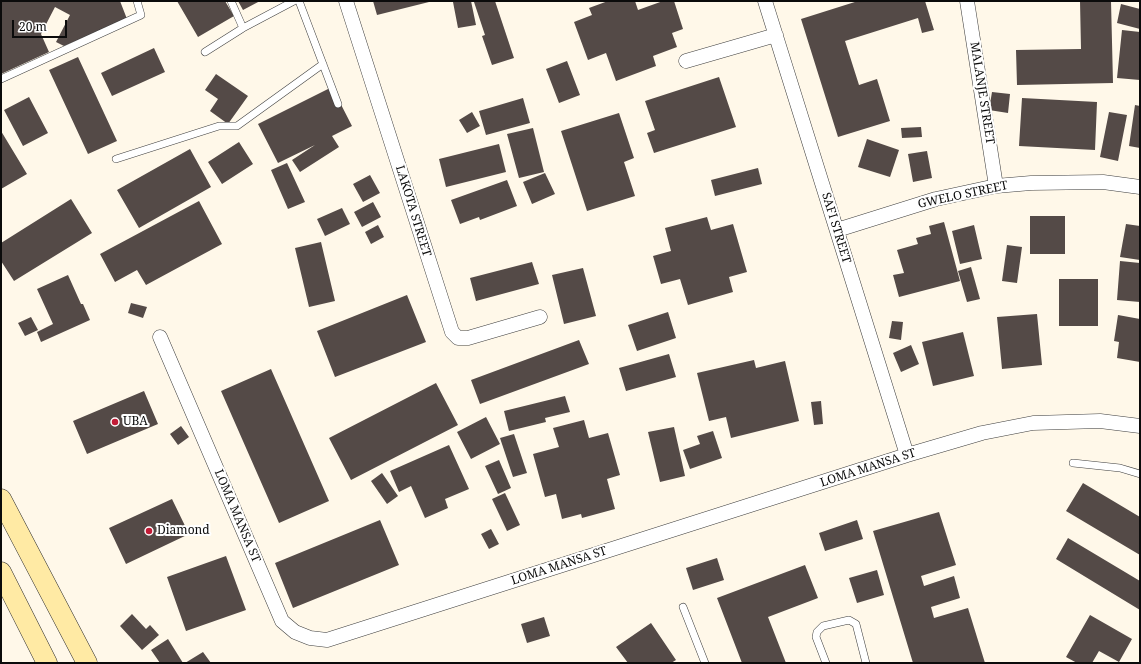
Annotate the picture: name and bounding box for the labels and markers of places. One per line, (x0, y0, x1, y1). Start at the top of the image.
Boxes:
place label: UBA (123, 415, 148, 429)
marker: UBA (110, 417, 120, 427)
place label: Diamond (157, 524, 210, 538)
marker: Diamond (144, 526, 154, 536)

